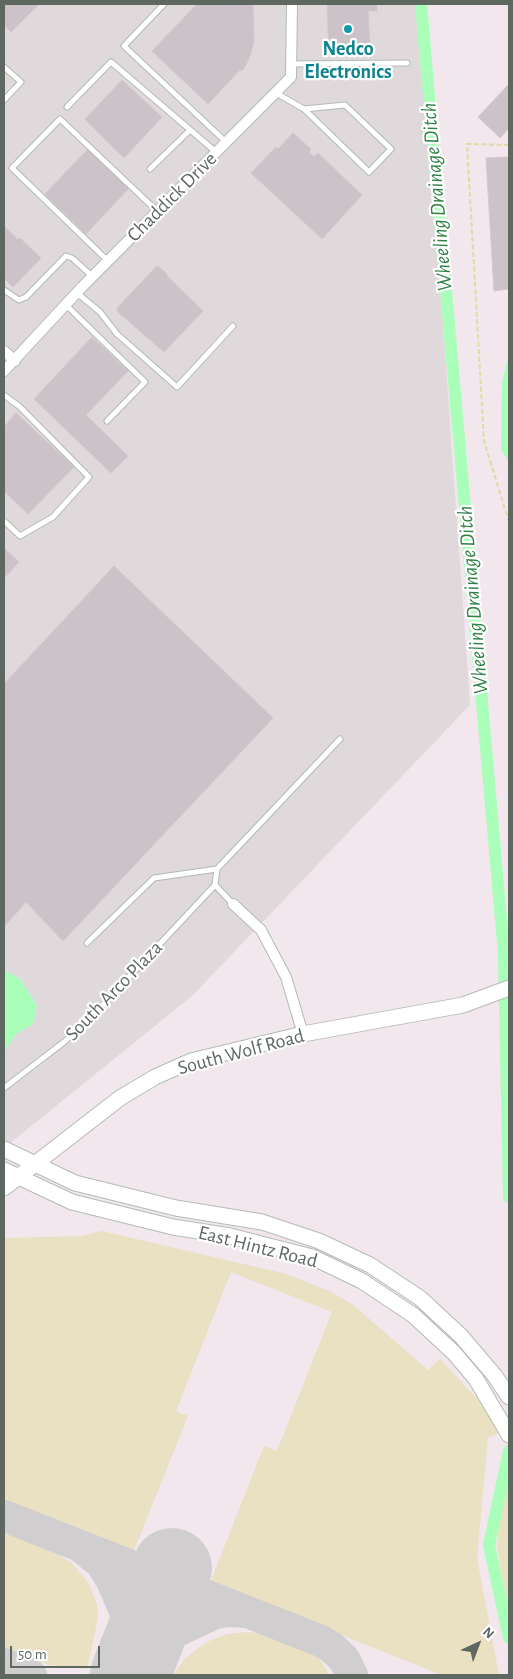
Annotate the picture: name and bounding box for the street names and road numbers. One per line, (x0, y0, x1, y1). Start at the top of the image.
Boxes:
street label: Chaddick Drive (122, 147, 222, 247)
street label: South Arco Plaza (60, 936, 168, 1046)
street label: South Wolf Road (175, 1024, 307, 1080)
street label: East Hintz Road (196, 1221, 320, 1273)

